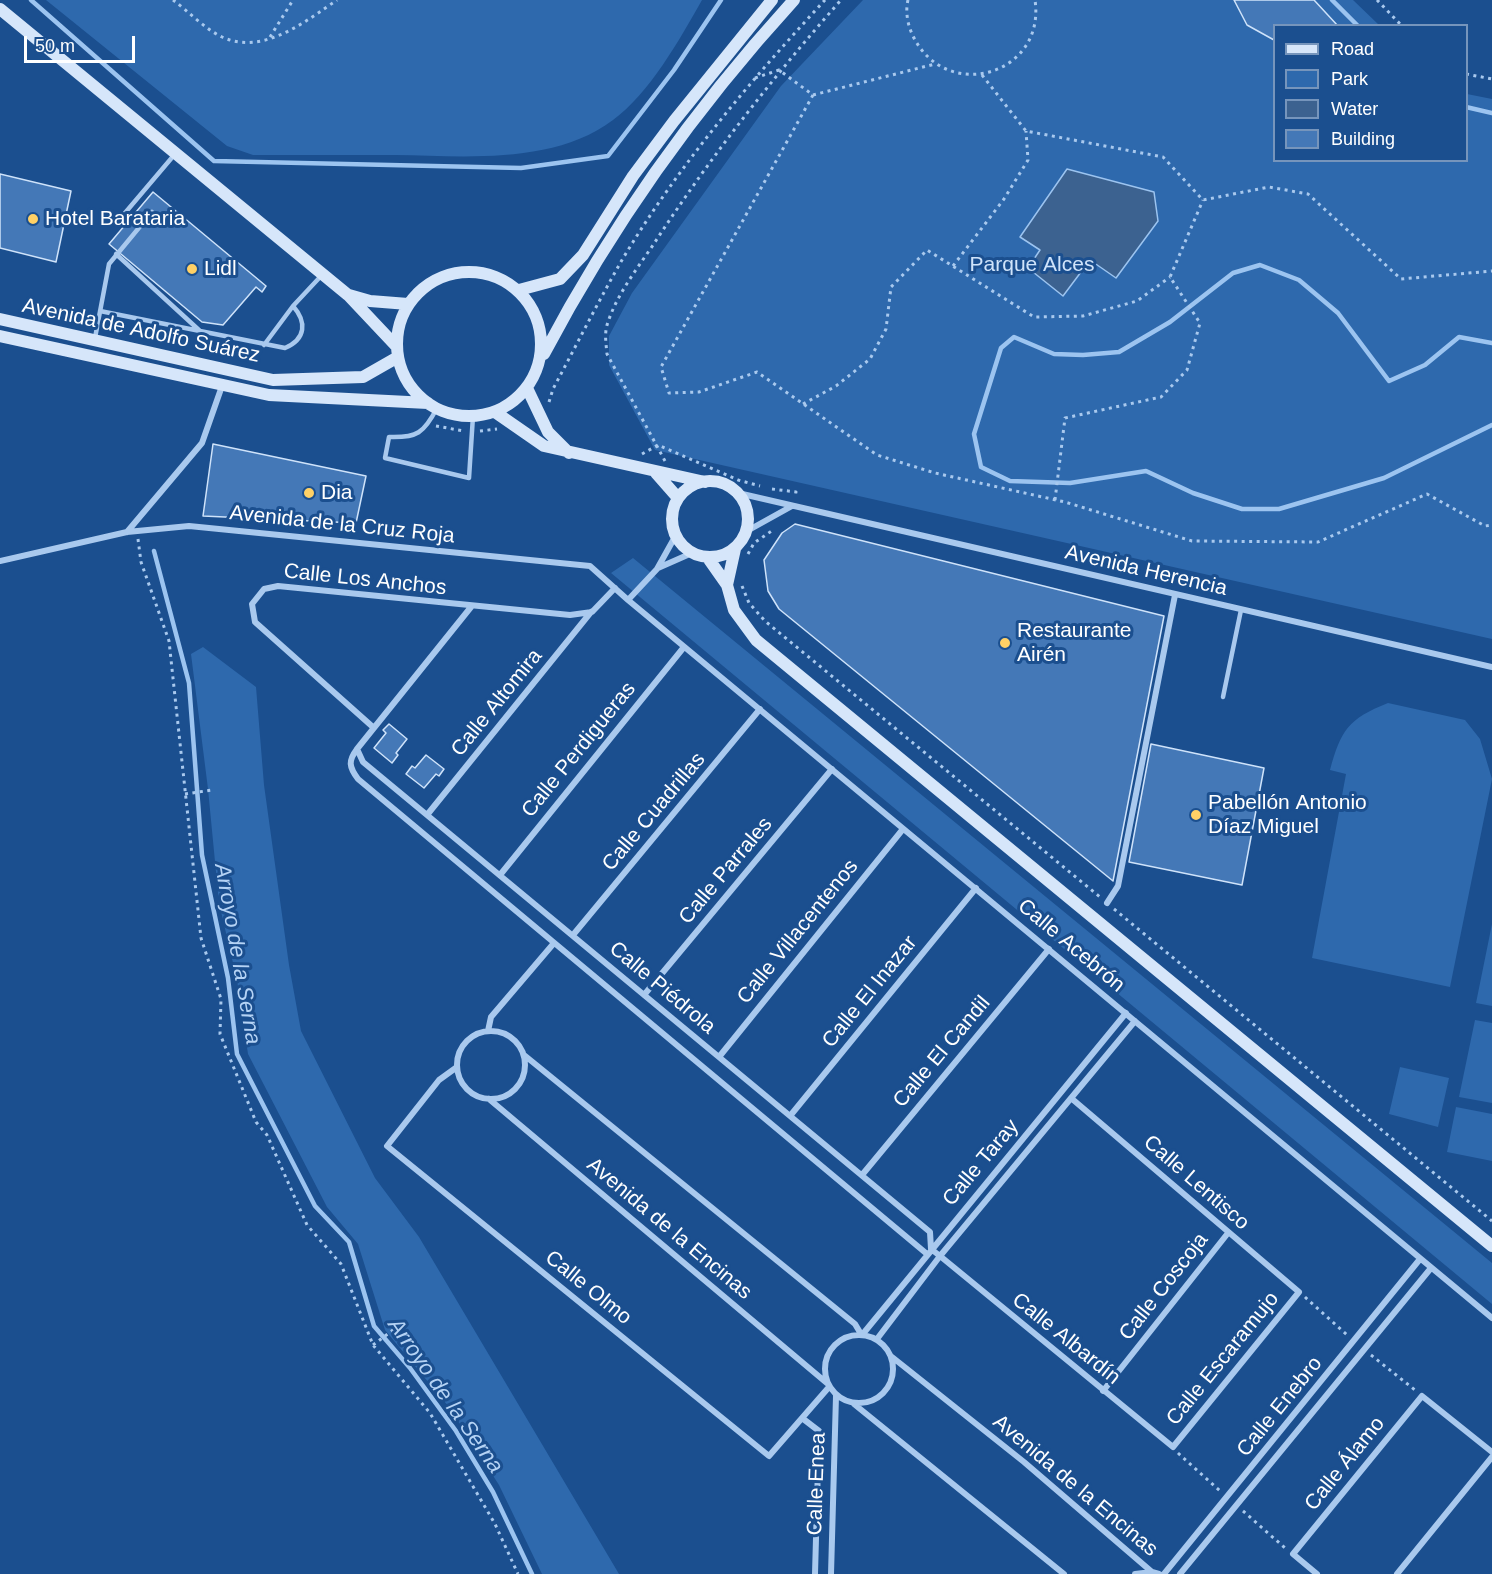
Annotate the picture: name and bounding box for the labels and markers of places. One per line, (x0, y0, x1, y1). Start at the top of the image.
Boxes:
place label: Hotel Barataria (45, 206, 185, 232)
marker: Hotel Barataria (26, 212, 40, 226)
place label: Lidl (204, 256, 237, 282)
marker: Lidl (185, 262, 199, 276)
place label: Dia (321, 480, 353, 506)
marker: Dia (302, 486, 316, 500)
place label: Restaurante Airén (1017, 618, 1131, 668)
marker: Restaurante Airén (998, 636, 1012, 650)
place label: Pabellón Antonio Díaz Miguel (1208, 790, 1367, 840)
marker: Pabellón Antonio Díaz Miguel (1189, 808, 1203, 822)

